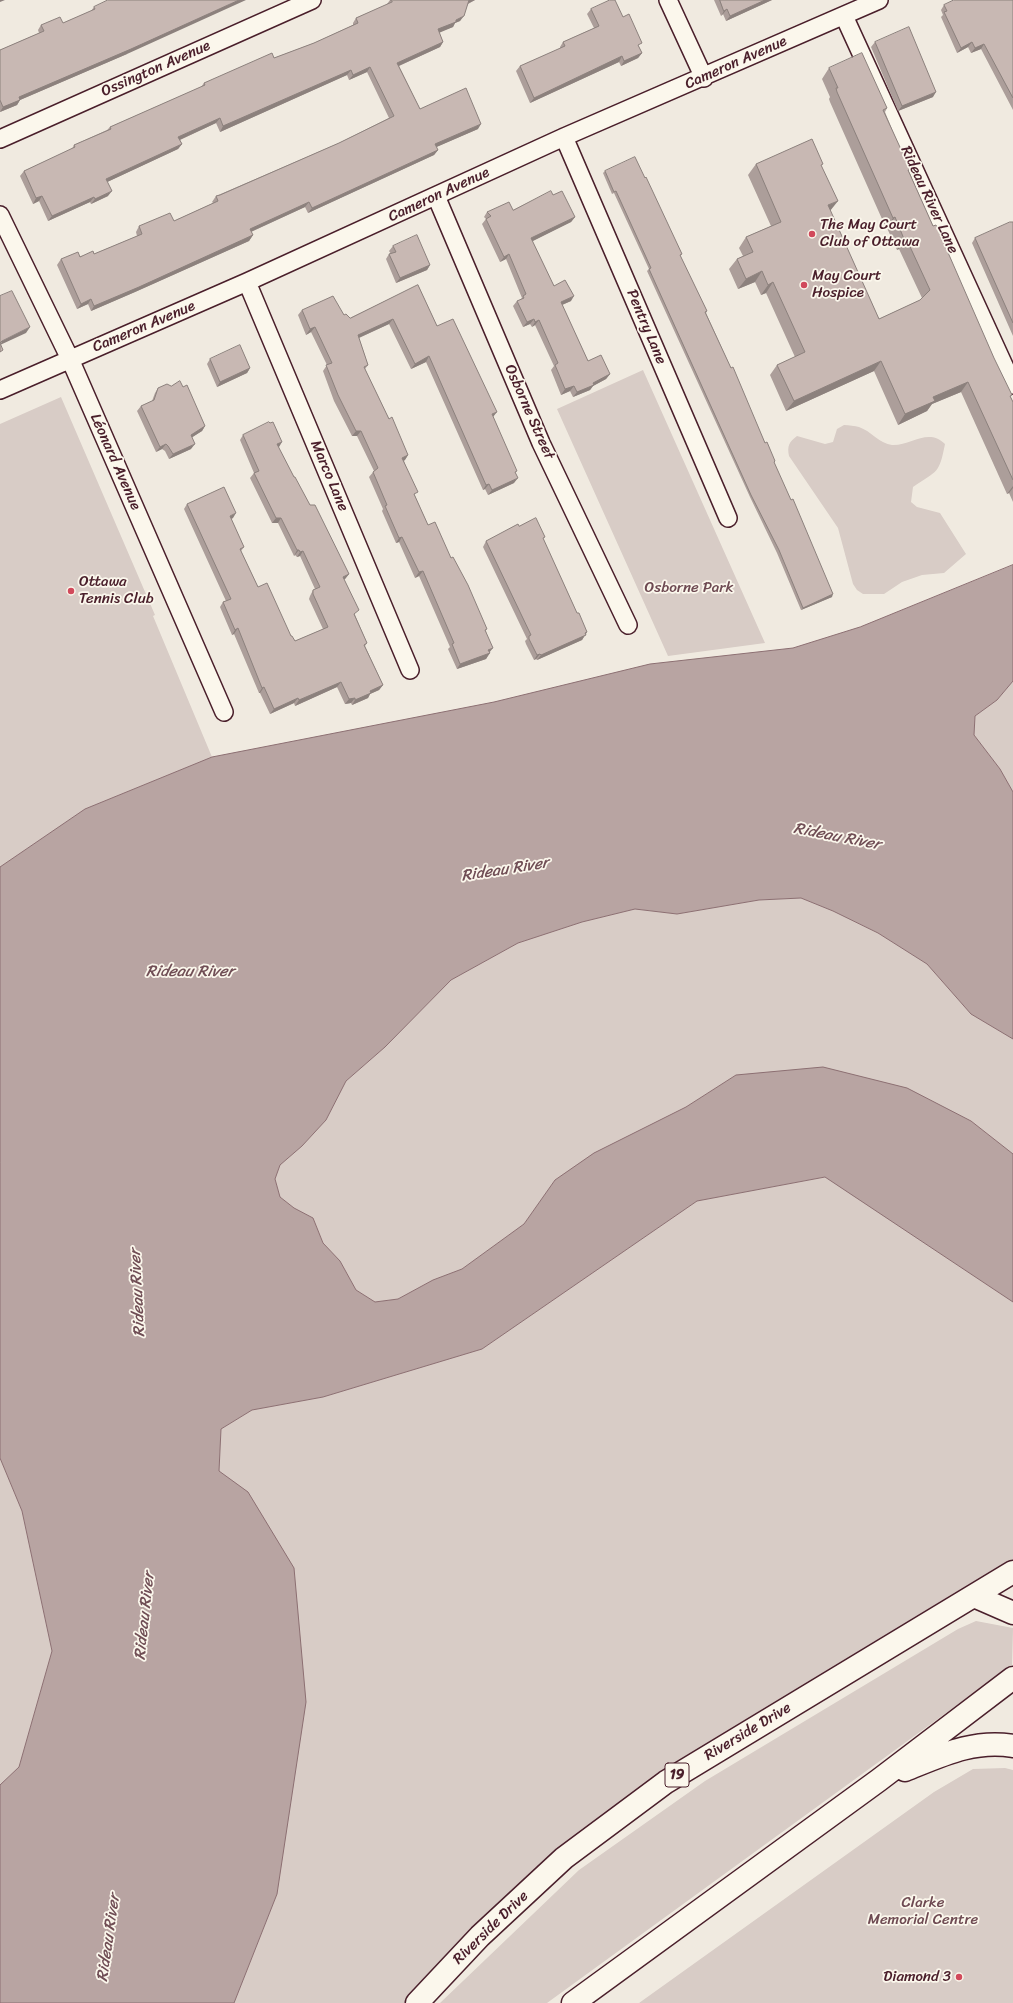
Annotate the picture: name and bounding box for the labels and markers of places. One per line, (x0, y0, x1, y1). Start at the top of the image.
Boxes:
place label: The May Court Club of Ottawa (820, 216, 919, 251)
marker: The May Court Club of Ottawa (807, 229, 817, 239)
place label: May Court Hospice (812, 267, 881, 302)
marker: May Court Hospice (799, 280, 809, 290)
place label: Ottawa Tennis Club (79, 573, 154, 608)
marker: Ottawa Tennis Club (66, 586, 76, 596)
place label: Diamond 3 (883, 1968, 951, 1986)
marker: Diamond 3 (954, 1972, 964, 1982)

